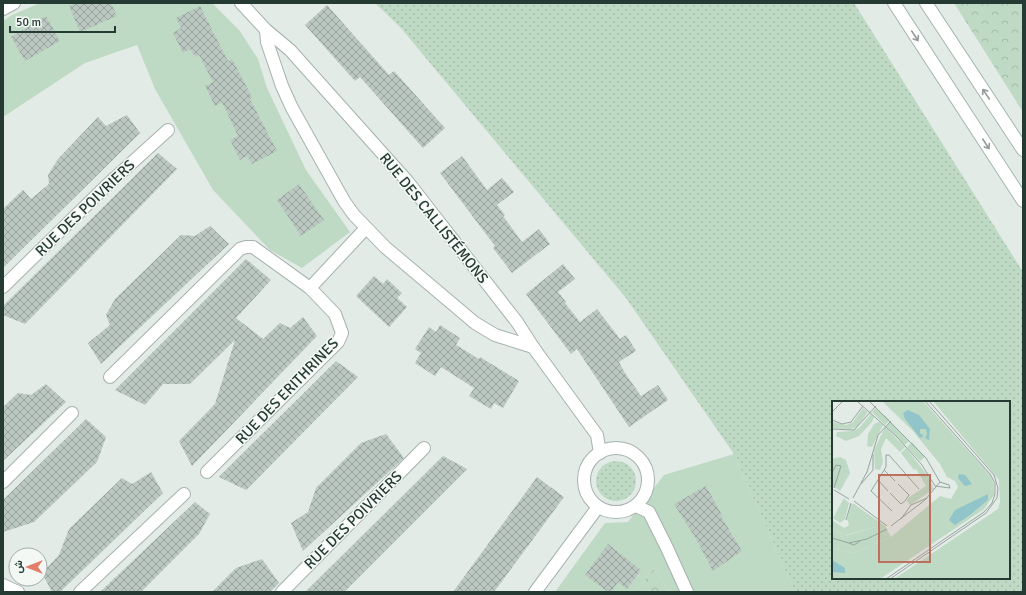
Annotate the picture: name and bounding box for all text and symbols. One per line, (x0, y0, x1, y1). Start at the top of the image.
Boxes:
scale bar (10, 8, 115, 34)
text: 50 m (16, 15, 41, 30)
one-way arrow (911, 30, 919, 41)
one-way arrow (982, 89, 990, 100)
one-way arrow (982, 139, 990, 150)
street label: RUE DES CALLISTÉMONS (376, 148, 493, 287)
street label: RUE DES POIVRIERS (32, 156, 138, 260)
street label: RUE DES ERITHRINES (232, 334, 342, 448)
inset map (832, 401, 1010, 579)
street label: RUE DES POIVRIERS (300, 467, 406, 573)
north arrow (8, 547, 48, 587)
text: ش (12, 560, 25, 574)

